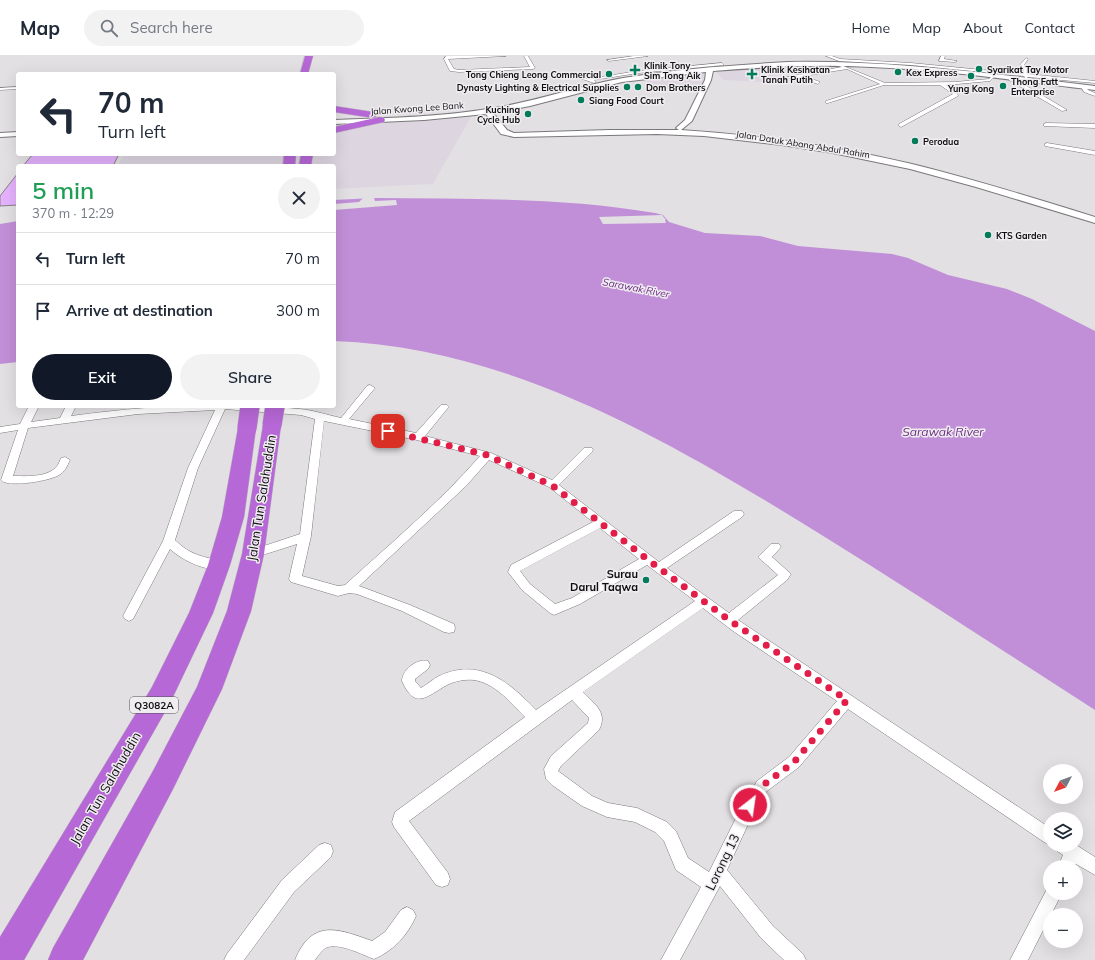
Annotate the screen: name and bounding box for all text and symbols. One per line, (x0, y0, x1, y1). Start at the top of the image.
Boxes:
search box (84, 10, 364, 46)
text: Map (20, 16, 60, 40)
icon: search (98, 17, 120, 39)
text: Search here (130, 18, 213, 37)
text: Home (851, 19, 890, 37)
text: Map (912, 19, 941, 37)
text: About (963, 19, 1003, 37)
text: Contact (1025, 19, 1075, 37)
place label: Klinik Tony Sim Tong Aik (644, 60, 701, 81)
marker: Klinik Tony Sim Tong Aik (629, 64, 641, 76)
place label: Klinik Kesihatan Tanah Putih (761, 64, 830, 85)
marker: Syarikat Tay Motor (974, 64, 984, 74)
place label: Syarikat Tay Motor (987, 64, 1069, 76)
marker: Kex Express (893, 67, 903, 77)
place label: Kex Express (906, 67, 958, 78)
marker: Klinik Kesihatan Tanah Putih (746, 68, 758, 80)
place label: Tong Chieng Leong Commercial (466, 69, 601, 80)
marker: Tong Chieng Leong Commercial (604, 69, 614, 79)
marker: Yung Kong (966, 71, 976, 81)
place label: Thong Fatt Enterprise (1011, 76, 1059, 97)
marker: Thong Fatt Enterprise (998, 81, 1008, 91)
place label: Dynasty Lighting & Electrical Supplies (457, 82, 619, 94)
marker: Dynasty Lighting & Electrical Supplies (622, 82, 632, 92)
marker: Dom Brothers (633, 82, 643, 92)
place label: Dom Brothers (646, 82, 706, 93)
place label: Yung Kong (947, 83, 994, 94)
text: 70 m (98, 85, 164, 120)
icon: left (32, 88, 84, 140)
marker: Siang Food Court (576, 95, 586, 105)
place label: Siang Food Court (589, 95, 664, 106)
street label: Jalan Kwong Lee Bank (370, 99, 464, 117)
place label: Kuching Cycle Hub (477, 104, 520, 126)
marker: Kuching Cycle Hub (523, 109, 533, 119)
text: Turn left (98, 120, 166, 143)
street label: Jalan Datuk Abang Abdul Rahim (735, 128, 871, 160)
marker: Perodua (910, 136, 920, 146)
place label: Perodua (923, 136, 959, 147)
text: 5 min (32, 175, 94, 205)
button: close (278, 177, 320, 219)
text: 370 m · 12:29 (32, 205, 114, 221)
marker: KTS Garden (983, 230, 993, 240)
place label: KTS Garden (996, 230, 1047, 241)
icon: left (32, 248, 54, 270)
text: Turn left (66, 249, 125, 268)
text: 70 m (285, 249, 320, 268)
water label: Sarawak River (602, 275, 671, 301)
icon: arrive (32, 300, 54, 322)
text: Arrive at destination (66, 301, 213, 320)
text: 300 m (276, 301, 320, 320)
button: Exit (32, 354, 172, 400)
button: Share (180, 354, 320, 400)
pin (371, 414, 405, 448)
icon: arrive (377, 420, 399, 442)
water label: Sarawak River (902, 424, 984, 439)
street label: Jalan Tun Salahuddin (243, 434, 279, 562)
place label: Surau Darul Taqwa (570, 567, 638, 594)
marker: Surau Darul Taqwa (641, 575, 651, 585)
road number: Q3082A (130, 697, 178, 713)
street label: Jalan Tun Salahuddin (66, 729, 144, 847)
north arrow (1043, 764, 1083, 804)
map controls (1043, 764, 1083, 948)
position arrow (729, 784, 771, 826)
button: layers (1043, 812, 1083, 852)
street label: Lorong 13 (701, 831, 743, 893)
button: + (1043, 860, 1083, 900)
button: − (1043, 908, 1083, 948)

